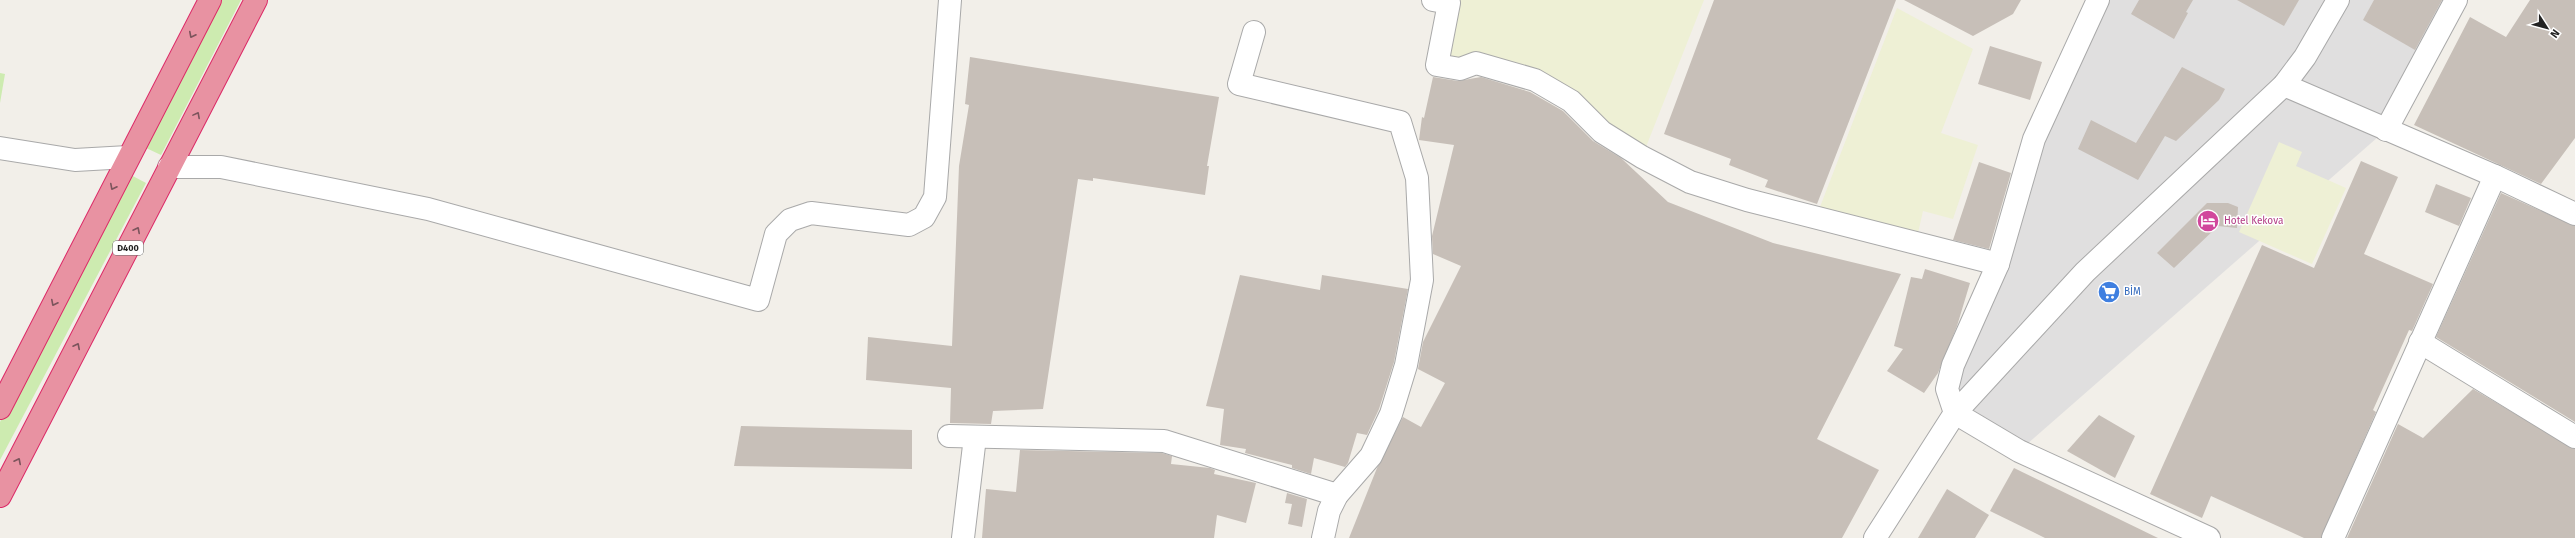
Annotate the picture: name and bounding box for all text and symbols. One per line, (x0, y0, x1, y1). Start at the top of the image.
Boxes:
north arrow (2527, 8, 2567, 48)
text: N (2547, 27, 2562, 40)
one-way arrow (189, 30, 197, 38)
one-way arrow (192, 111, 199, 119)
one-way arrow (110, 183, 118, 191)
hotel icon: Hotel Kekova (2195, 208, 2221, 234)
place label: Hotel Kekova (2224, 215, 2283, 227)
one-way arrow (132, 227, 140, 234)
road number: D400 (113, 241, 143, 255)
supermarket icon: BİM (2096, 279, 2122, 305)
place label: BİM (2124, 284, 2141, 298)
one-way arrow (51, 299, 58, 306)
one-way arrow (73, 342, 80, 350)
one-way arrow (13, 458, 21, 465)

